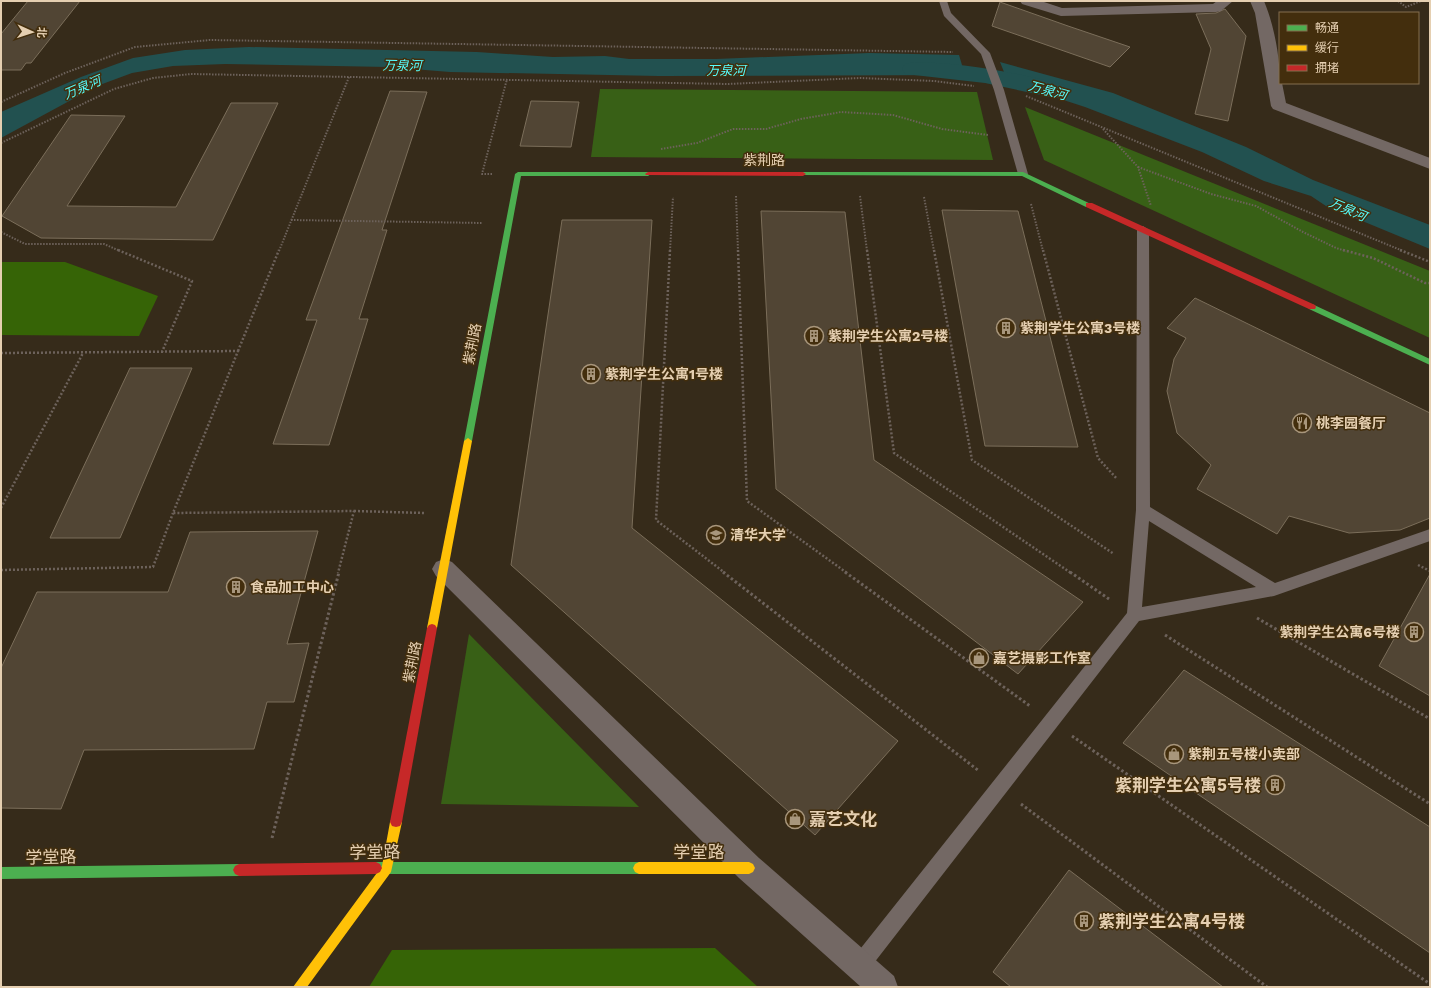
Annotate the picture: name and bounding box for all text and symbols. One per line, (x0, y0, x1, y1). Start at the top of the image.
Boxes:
north arrow (12, 12, 52, 52)
legend (1279, 12, 1419, 84)
text: 畅通 (1315, 21, 1339, 35)
text: 北 (35, 27, 48, 38)
text: 缓行 (1315, 41, 1339, 55)
water label: 万泉河 (382, 58, 425, 73)
text: 拥堵 (1315, 61, 1339, 75)
water label: 万泉河 (706, 63, 748, 78)
water label: 万泉河 (61, 72, 106, 102)
water label: 万泉河 (1027, 78, 1072, 104)
street label: 紫荆路 (743, 152, 785, 168)
water label: 万泉河 (1327, 195, 1371, 225)
building icon: 紫荆学生公寓3号楼 (995, 317, 1017, 339)
place label: 紫荆学生公寓3号楼 (1020, 320, 1140, 336)
street label: 紫荆路 (460, 322, 484, 366)
building icon: 紫荆学生公寓2号楼 (803, 325, 825, 347)
place label: 紫荆学生公寓2号楼 (828, 328, 948, 344)
building icon: 紫荆学生公寓1号楼 (580, 363, 602, 385)
place label: 紫荆学生公寓1号楼 (605, 366, 723, 382)
restaurant icon: 桃李园餐厅 (1291, 412, 1313, 434)
place label: 桃李园餐厅 (1316, 415, 1386, 431)
school or university icon: 清华大学 (705, 524, 727, 546)
place label: 清华大学 (730, 527, 786, 543)
building icon: 食品加工中心 (225, 576, 247, 598)
place label: 食品加工中心 (250, 579, 334, 595)
building icon: 紫荆学生公寓6号楼 (1403, 621, 1425, 643)
place label: 紫荆学生公寓6号楼 (1279, 624, 1400, 640)
street label: 紫荆路 (400, 640, 424, 684)
shop icon: 嘉艺摄影工作室 (968, 647, 990, 669)
place label: 嘉艺摄影工作室 (993, 650, 1091, 666)
shop icon: 紫荆五号楼小卖部 (1163, 743, 1185, 765)
place label: 紫荆五号楼小卖部 (1188, 746, 1300, 762)
building icon: 紫荆学生公寓5号楼 (1264, 774, 1286, 796)
place label: 紫荆学生公寓5号楼 (1115, 775, 1261, 795)
shop icon: 嘉艺文化 (784, 808, 806, 830)
place label: 嘉艺文化 (809, 809, 877, 829)
street label: 学堂路 (349, 842, 401, 862)
street label: 学堂路 (674, 842, 725, 862)
street label: 学堂路 (25, 847, 77, 867)
building icon: 紫荆学生公寓4号楼 (1073, 910, 1095, 932)
place label: 紫荆学生公寓4号楼 (1098, 911, 1245, 931)

